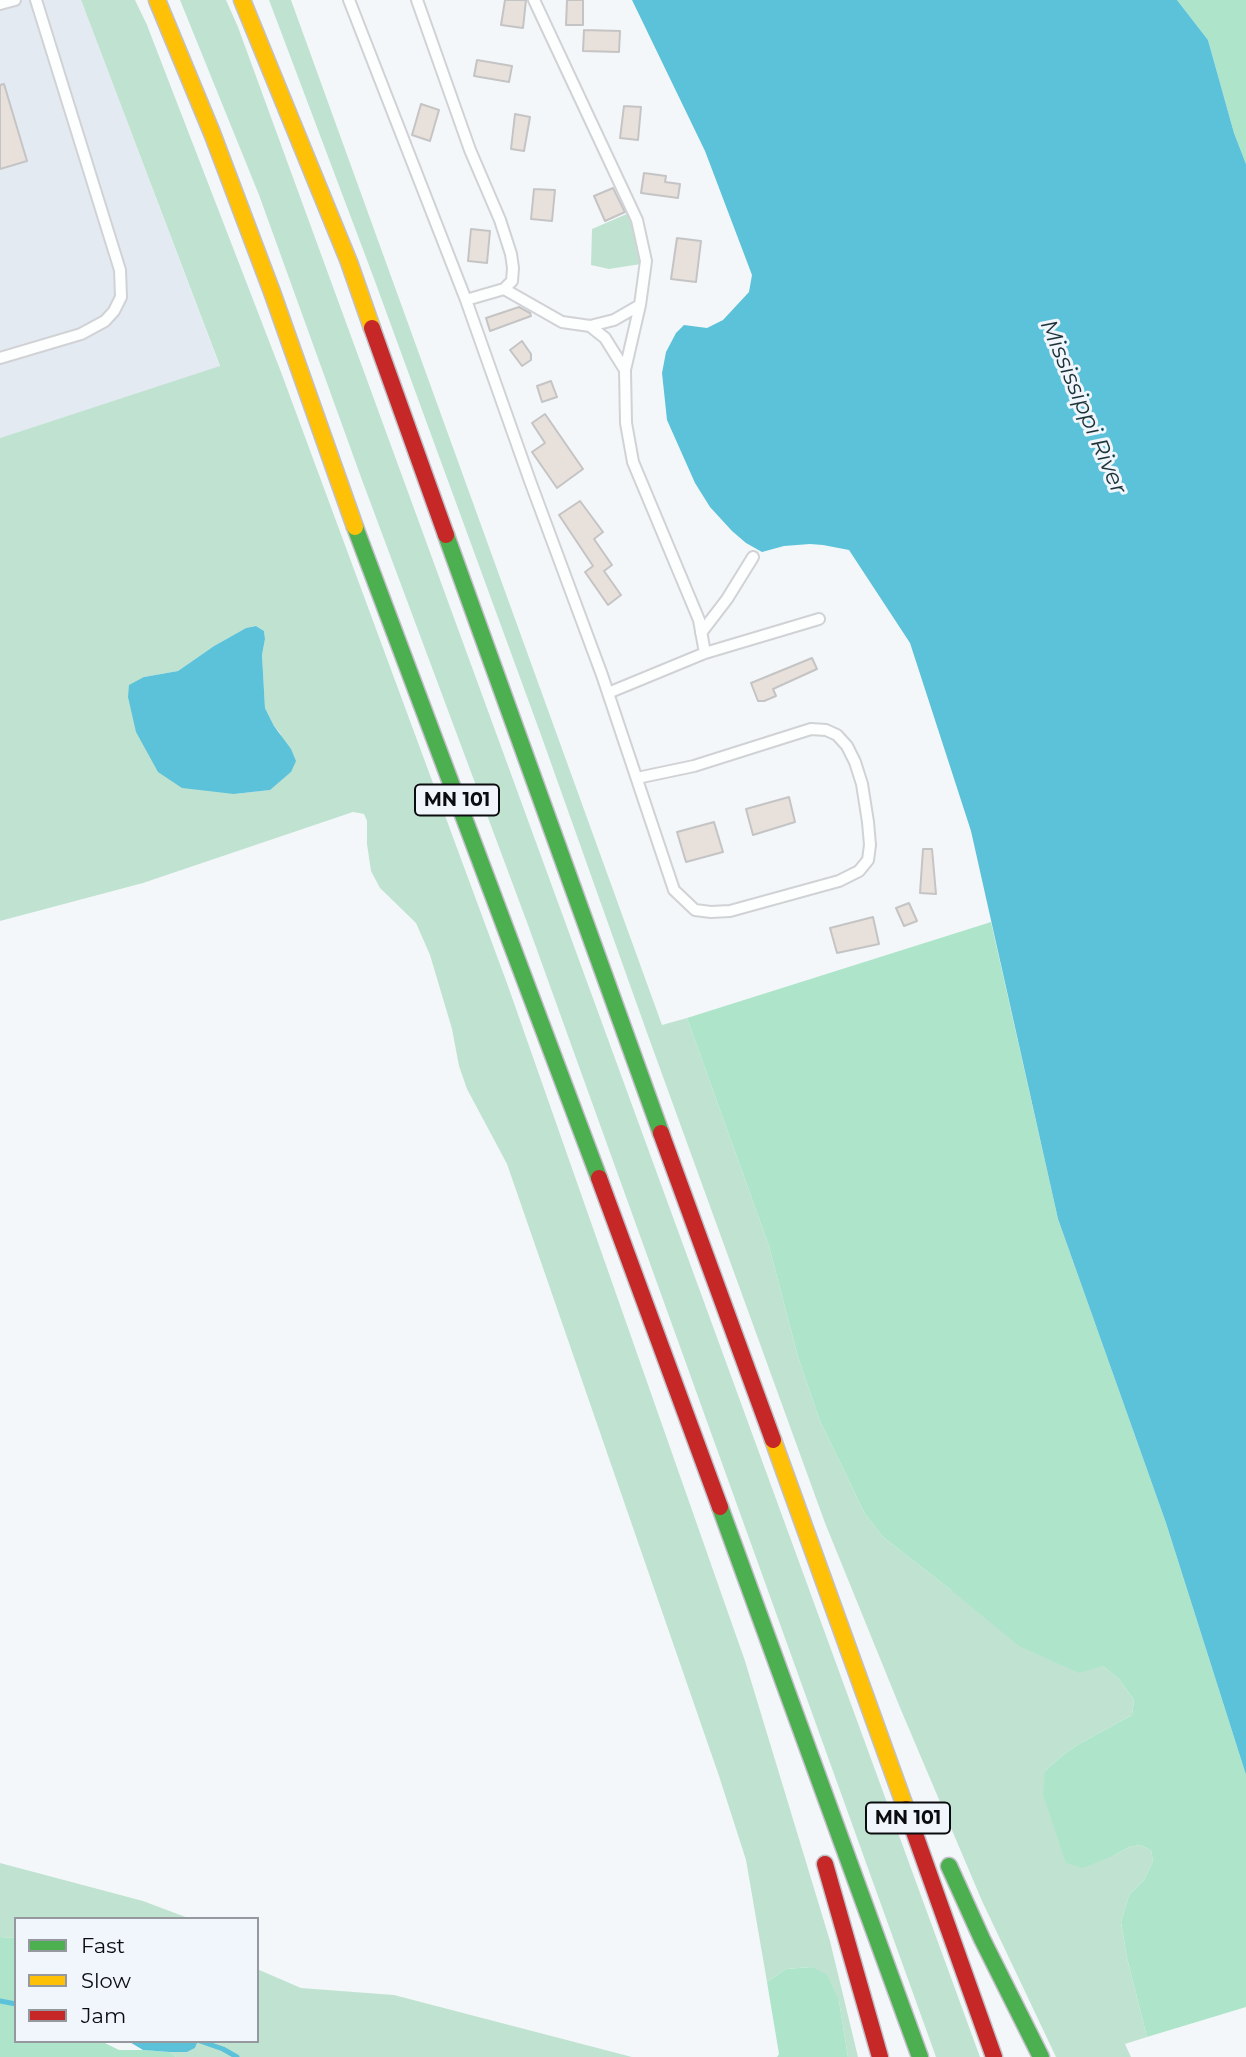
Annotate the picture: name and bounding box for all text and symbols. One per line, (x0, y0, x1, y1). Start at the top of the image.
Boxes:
water label: Mississippi River (1034, 316, 1132, 498)
road number: MN 101 (415, 785, 499, 816)
road number: MN 101 (866, 1802, 950, 1834)
legend (14, 1917, 259, 2043)
text: Fast (81, 1933, 125, 1958)
text: Slow (81, 1968, 131, 1993)
text: Jam (81, 2003, 126, 2028)

